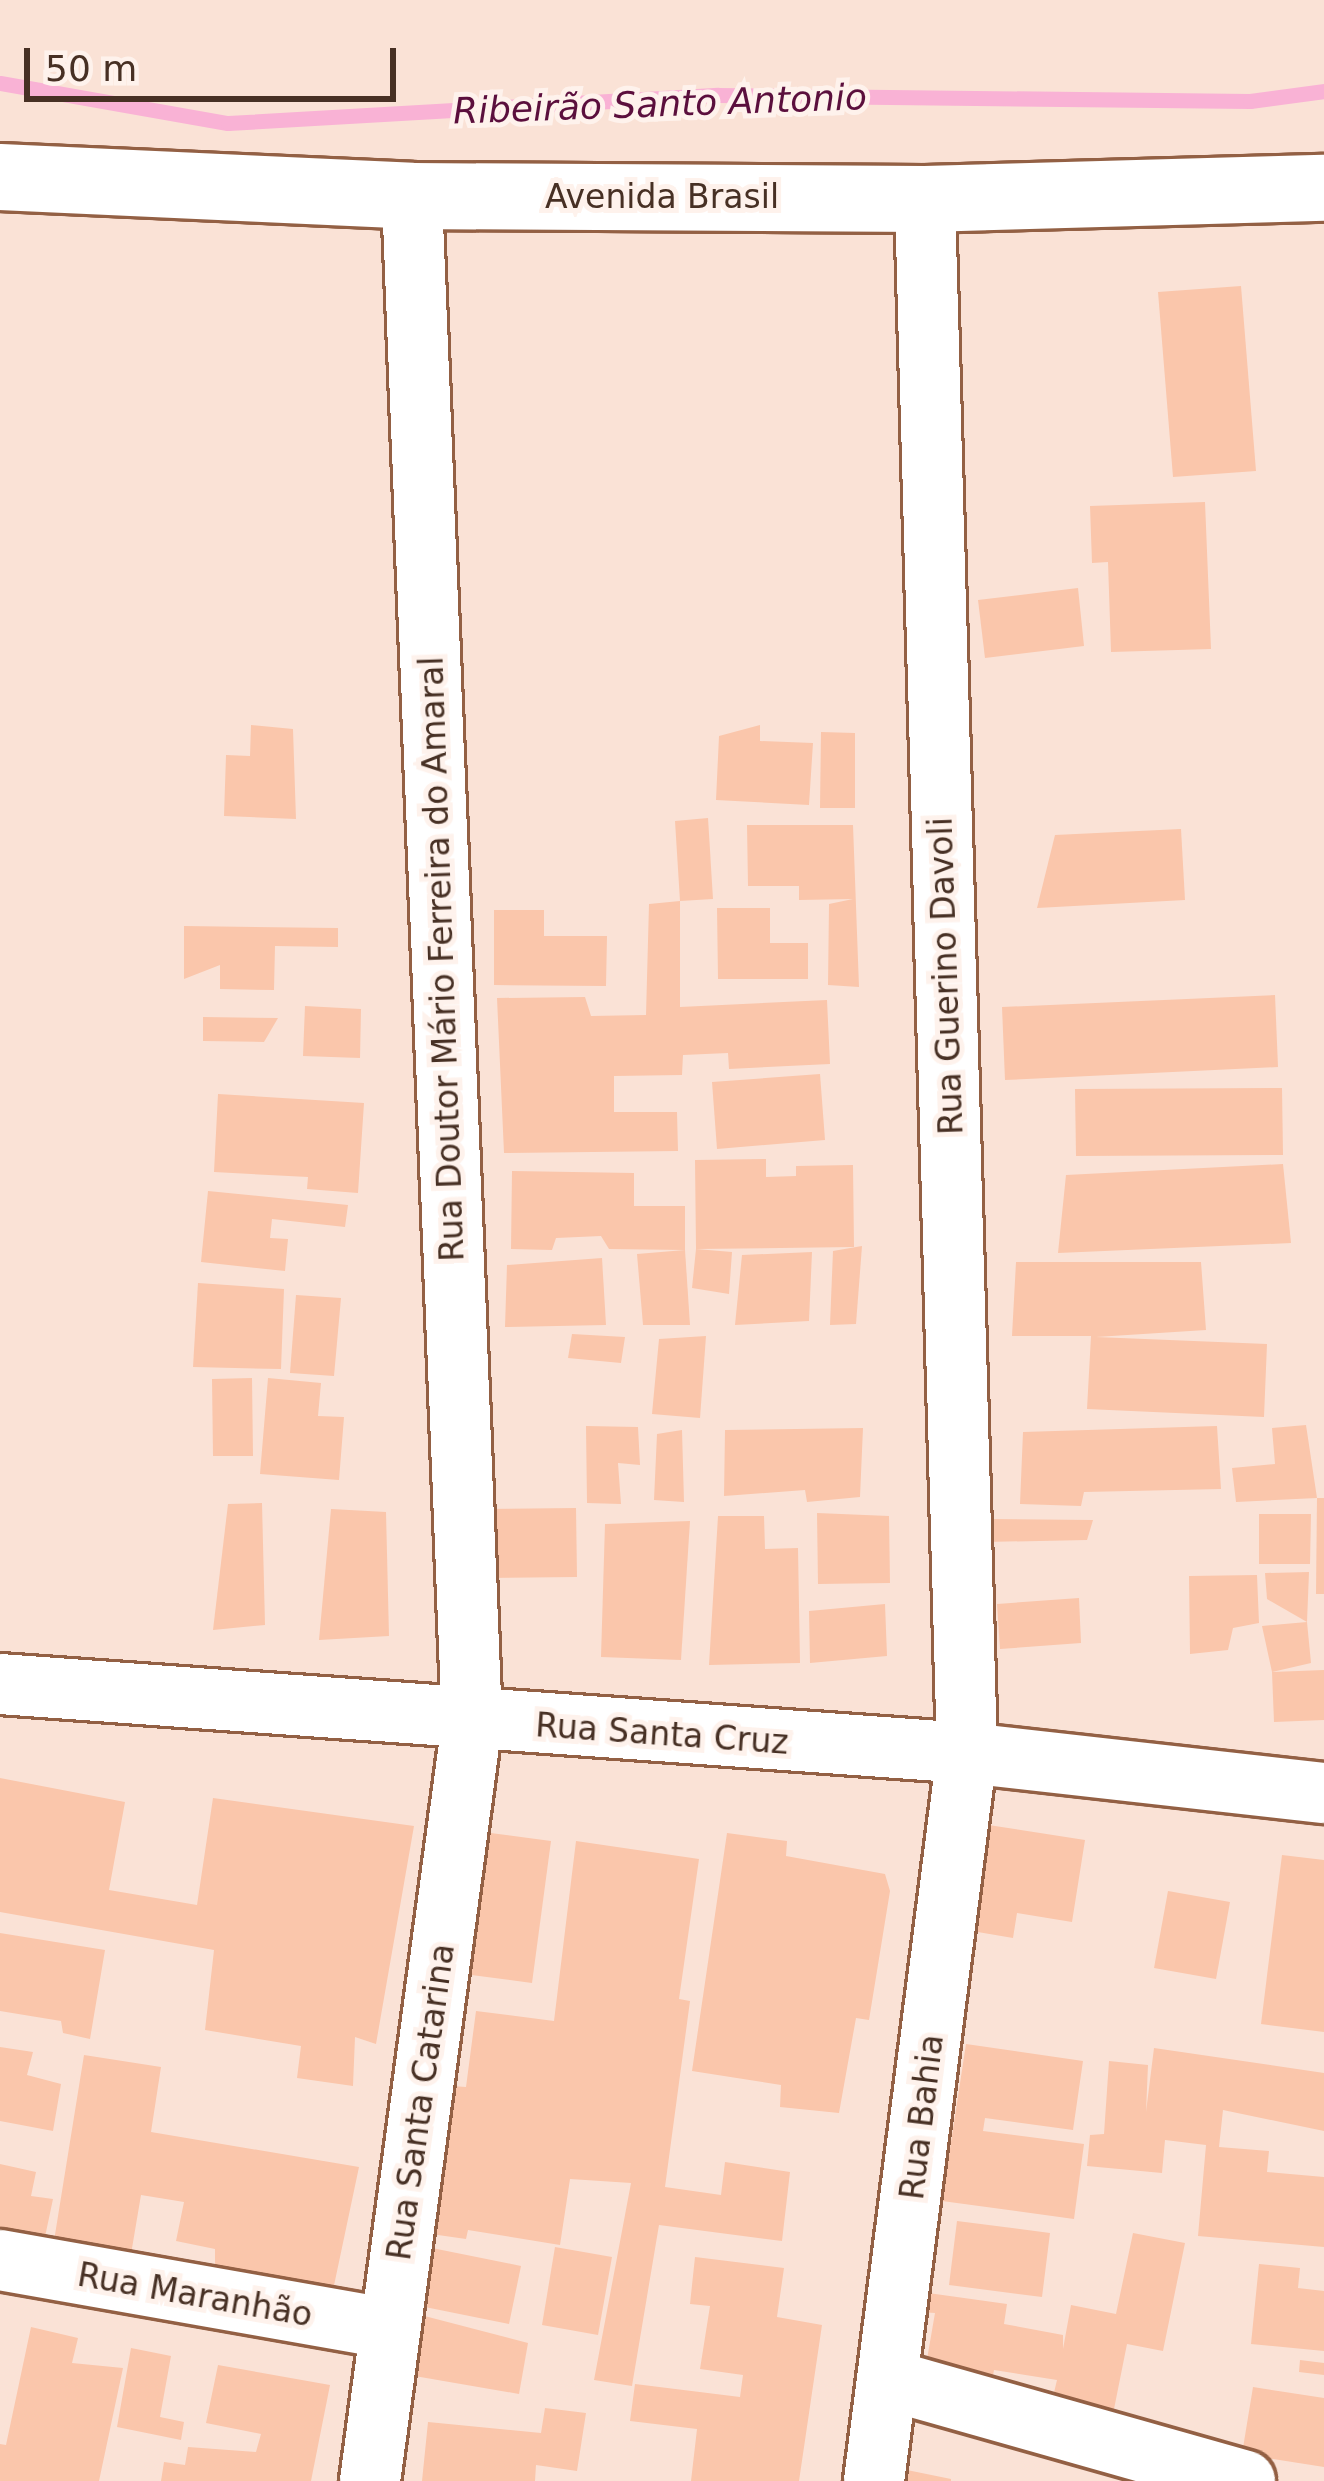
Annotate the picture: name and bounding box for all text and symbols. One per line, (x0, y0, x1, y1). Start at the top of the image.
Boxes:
scale bar (30, 24, 402, 98)
text: 50 m (45, 48, 137, 89)
water label: Ribeirão Santo Antonio (452, 75, 868, 133)
street label: Avenida Brasil (545, 177, 779, 217)
street label: Rua Doutor Mário Ferreira do Amaral (412, 656, 472, 1262)
street label: Rua Guerino Davoli (921, 816, 971, 1136)
street label: Rua Santa Cruz (534, 1705, 790, 1763)
street label: Rua Santa Catarina (379, 1941, 463, 2263)
street label: Rua Bahia (892, 2032, 952, 2202)
street label: Rua Maranhão (74, 2255, 316, 2335)

